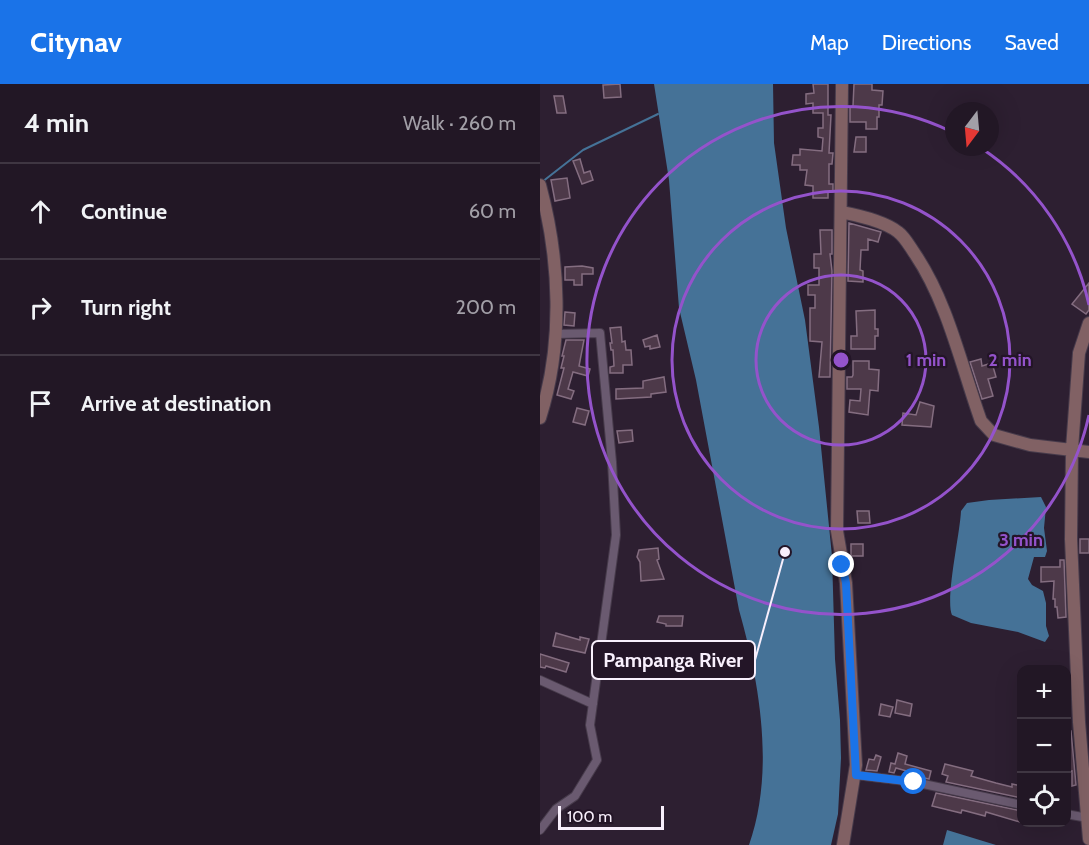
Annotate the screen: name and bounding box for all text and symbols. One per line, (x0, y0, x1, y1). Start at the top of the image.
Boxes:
text: Citynav (30, 25, 122, 59)
text: Map (810, 30, 849, 55)
text: Directions (882, 30, 971, 55)
text: Saved (1004, 30, 1059, 55)
north arrow (945, 102, 999, 156)
text: 4 min (24, 107, 89, 139)
text: Walk · 260 m (403, 111, 516, 135)
icon: ahead (24, 195, 57, 228)
text: Continue (81, 198, 167, 225)
text: 60 m (469, 199, 516, 223)
icon: right (24, 291, 57, 324)
text: Turn right (81, 294, 171, 321)
text: 200 m (456, 295, 516, 319)
text: 1 min (906, 349, 946, 371)
text: 2 min (988, 349, 1032, 371)
centre of rings (831, 350, 851, 370)
icon: arrive (24, 387, 57, 420)
text: Arrive at destination (81, 390, 271, 417)
text: 3 min (999, 529, 1043, 551)
route end (828, 551, 854, 577)
callout: Pampanga River (592, 641, 755, 679)
text: Pampanga River (603, 648, 743, 672)
map controls (1017, 665, 1071, 827)
button: + (1017, 665, 1071, 719)
button: − (1017, 719, 1071, 773)
route start (900, 768, 926, 794)
button: locate (1017, 773, 1071, 827)
scale bar (558, 803, 664, 830)
text: 100 m (567, 807, 612, 826)

